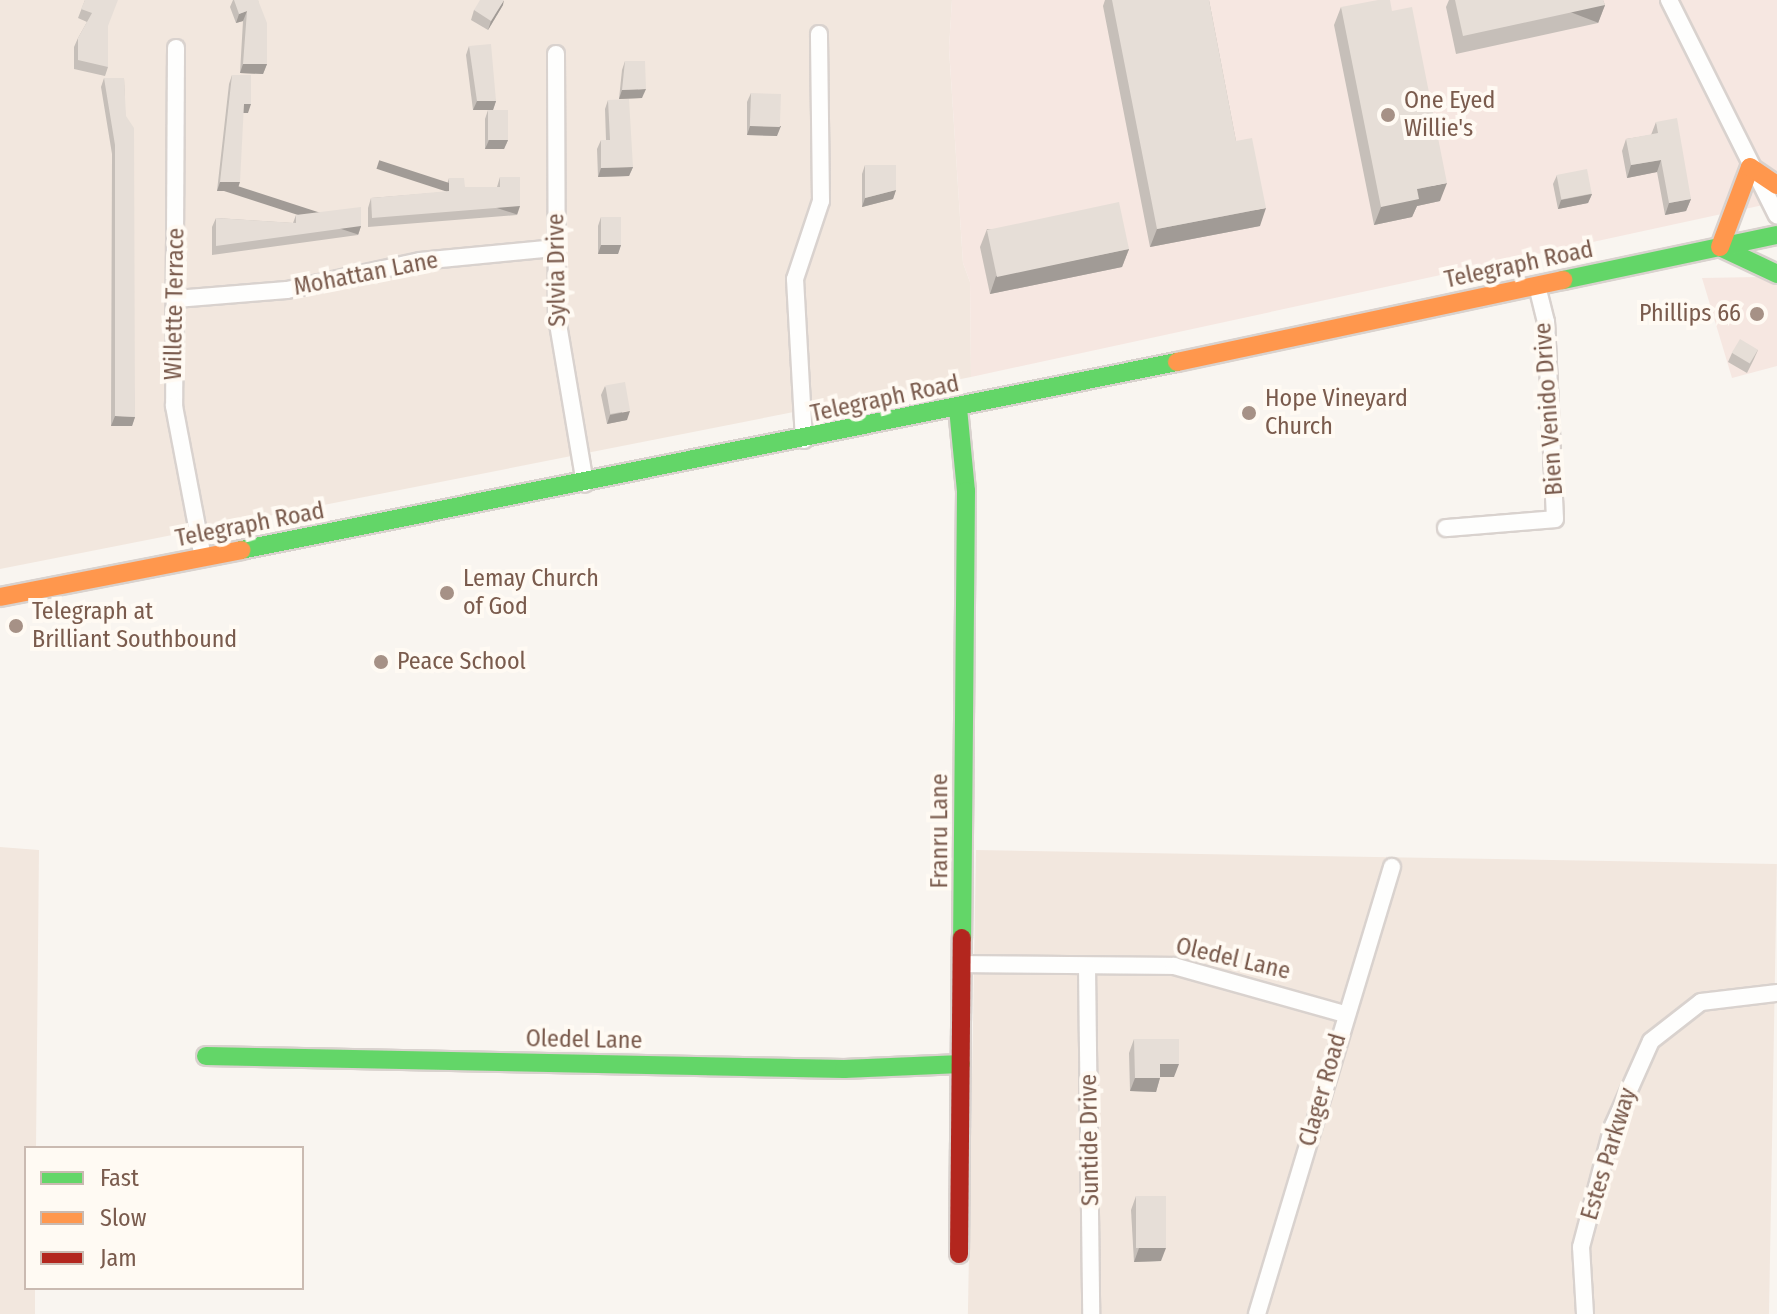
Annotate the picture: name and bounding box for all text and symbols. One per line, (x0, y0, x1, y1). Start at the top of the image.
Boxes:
place label: One Eyed Willie's (1404, 87, 1495, 143)
marker: One Eyed Willie's (1379, 106, 1397, 124)
street label: Sylvia Drive (542, 213, 572, 327)
street label: Willette Terrace (159, 228, 191, 380)
street label: Telegraph Road (1442, 235, 1596, 295)
street label: Mohattan Lane (291, 246, 441, 302)
place label: Phillips 66 (1639, 300, 1741, 328)
marker: Phillips 66 (1748, 305, 1766, 323)
street label: Bien Venido Drive (1529, 321, 1569, 497)
street label: Telegraph Road (808, 369, 962, 429)
place label: Hope Vineyard Church (1265, 385, 1408, 441)
marker: Hope Vineyard Church (1240, 404, 1258, 422)
street label: Telegraph Road (173, 496, 327, 554)
place label: Lemay Church of God (463, 565, 599, 621)
marker: Lemay Church of God (438, 584, 456, 602)
place label: Telegraph at Brilliant Southbound (32, 598, 237, 654)
marker: Telegraph at Brilliant Southbound (7, 617, 25, 635)
place label: Peace School (397, 648, 526, 676)
marker: Peace School (372, 653, 390, 671)
street label: Franru Lane (926, 773, 954, 889)
street label: Oledel Lane (1173, 932, 1293, 986)
street label: Oledel Lane (525, 1025, 643, 1055)
street label: Clager Road (1293, 1030, 1353, 1150)
street label: Suntide Drive (1074, 1074, 1106, 1206)
street label: Estes Parkway (1575, 1084, 1643, 1224)
legend (24, 1146, 304, 1290)
text: Fast (100, 1164, 139, 1192)
text: Slow (100, 1204, 146, 1232)
text: Jam (100, 1244, 137, 1272)

